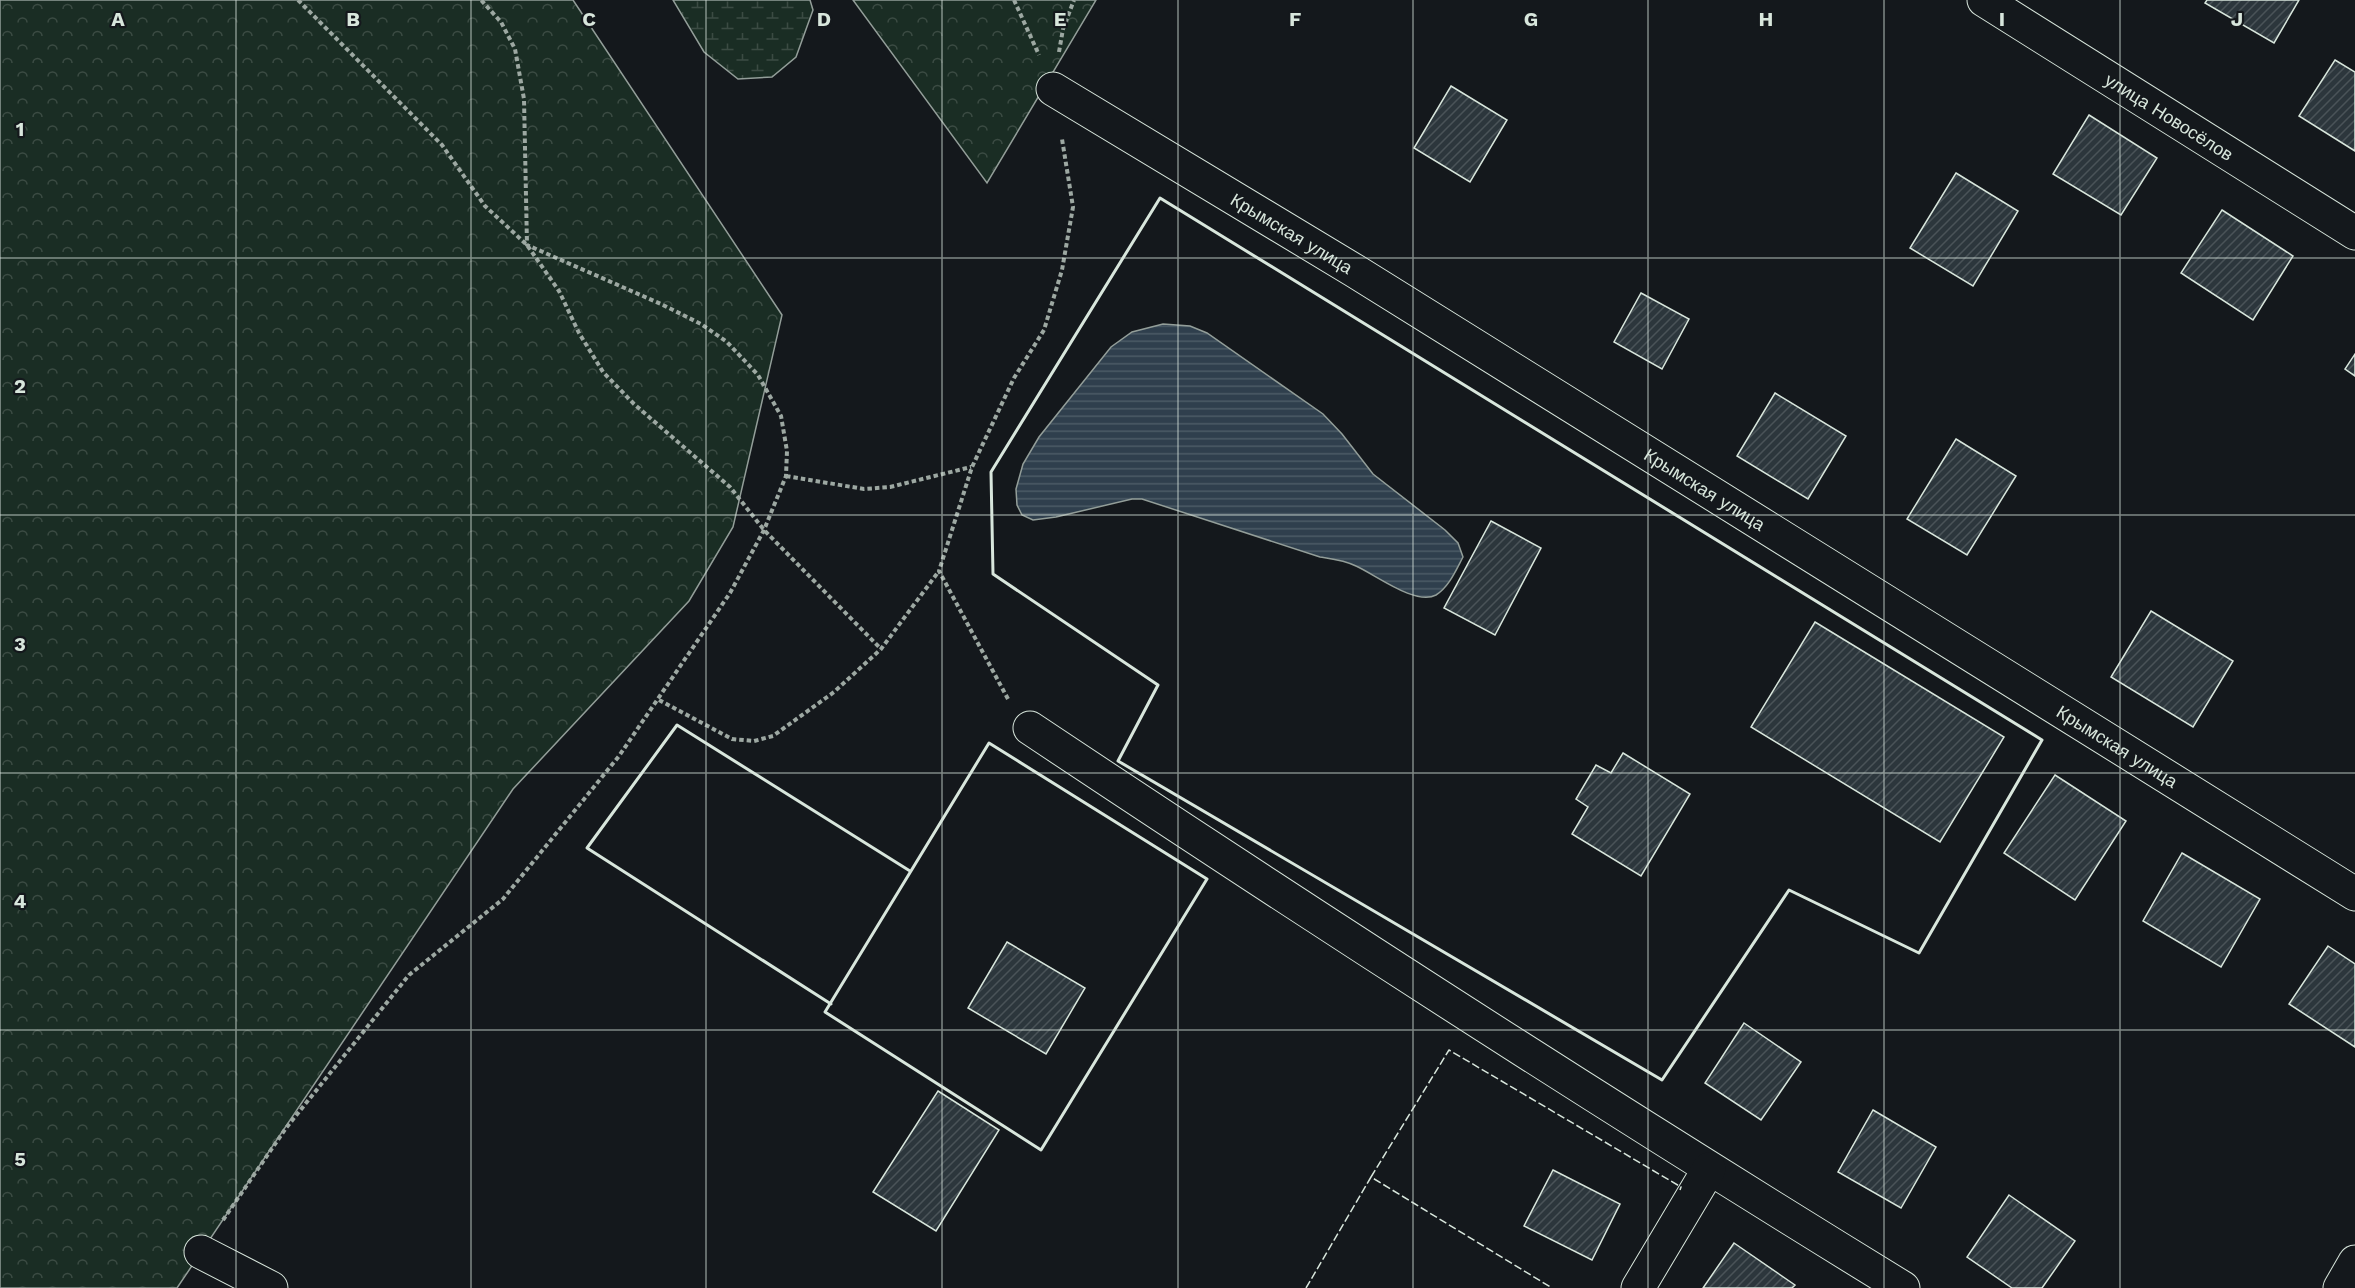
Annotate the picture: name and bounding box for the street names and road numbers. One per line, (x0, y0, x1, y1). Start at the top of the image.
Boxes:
street label: улица Новосёлов (2101, 68, 2237, 165)
street label: Крымская улица (1227, 188, 1358, 278)
street label: Крымская улица (1641, 444, 1770, 535)
street label: Крымская улица (2053, 701, 2183, 792)

